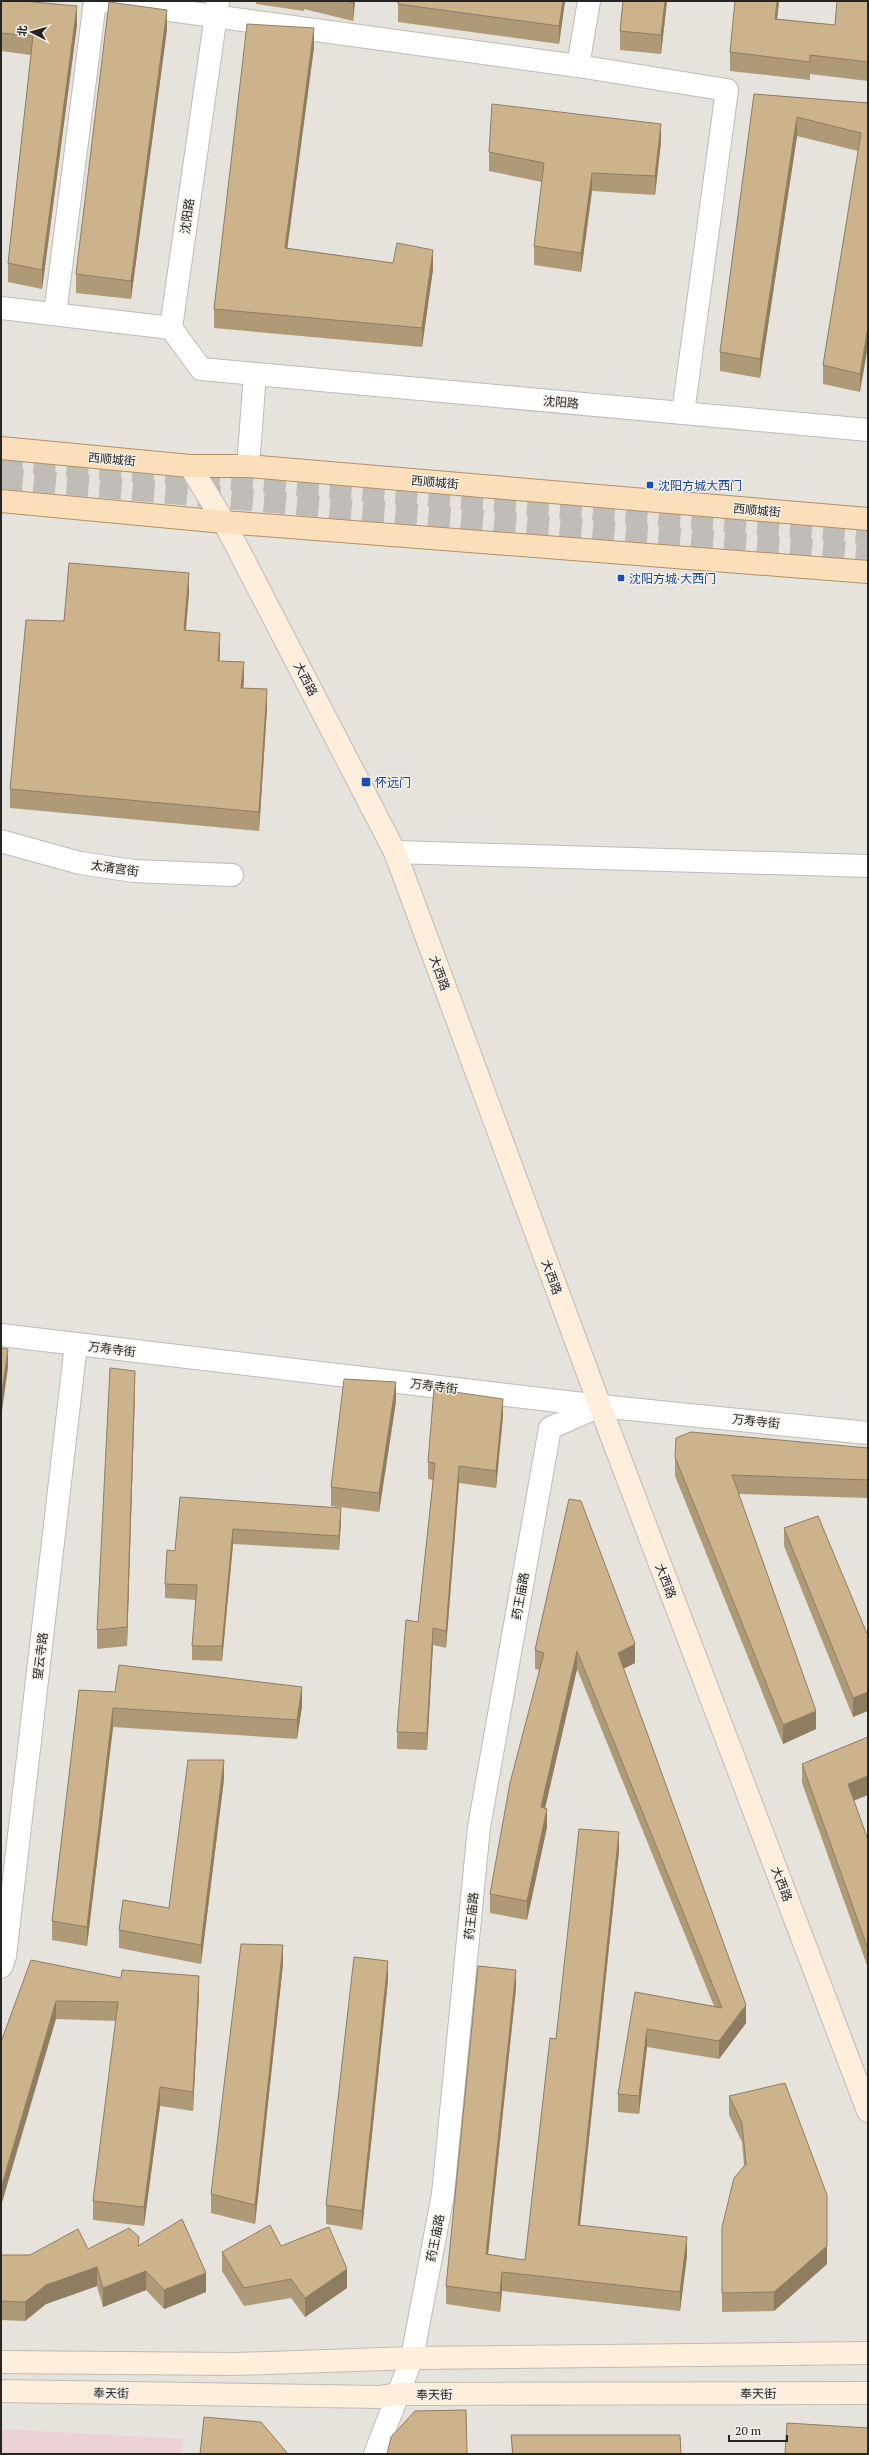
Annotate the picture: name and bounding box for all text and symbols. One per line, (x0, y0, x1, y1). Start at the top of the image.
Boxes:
north arrow (12, 12, 52, 52)
text: 北 (15, 25, 30, 37)
street label: 沈阳路 (177, 197, 197, 235)
street label: 沈阳路 (542, 393, 580, 411)
street label: 西顺城街 (87, 449, 137, 469)
street label: 西顺城街 (410, 472, 460, 492)
place label: 沈阳方城大西门 (658, 478, 742, 493)
marker: 沈阳方城大西门 (645, 480, 655, 490)
street label: 西顺城街 (732, 500, 782, 520)
place label: 沈阳方城·大西门 (629, 571, 716, 586)
marker: 沈阳方城·大西门 (616, 573, 626, 583)
street label: 大西路 (291, 660, 321, 698)
place label: 怀远门 (375, 775, 411, 790)
marker: 怀远门 (360, 776, 372, 788)
street label: 太清宫街 (90, 857, 140, 879)
street label: 大西路 (427, 954, 453, 992)
street label: 大西路 (539, 1258, 565, 1296)
street label: 万寿寺街 (87, 1339, 137, 1359)
street label: 万寿寺街 (409, 1376, 459, 1396)
street label: 万寿寺街 (731, 1411, 781, 1431)
street label: 大西路 (653, 1562, 679, 1600)
street label: 药王庙路 (508, 1571, 532, 1621)
street label: 望云寺路 (30, 1631, 50, 1681)
street label: 大西路 (769, 1865, 795, 1903)
street label: 药王庙路 (461, 1891, 481, 1941)
street label: 药王庙路 (423, 2213, 447, 2263)
street label: 奉天街 (93, 2385, 129, 2401)
street label: 奉天街 (740, 2386, 776, 2401)
street label: 奉天街 (416, 2387, 452, 2402)
scale bar (729, 2417, 787, 2443)
text: 20 m (735, 2423, 762, 2438)

